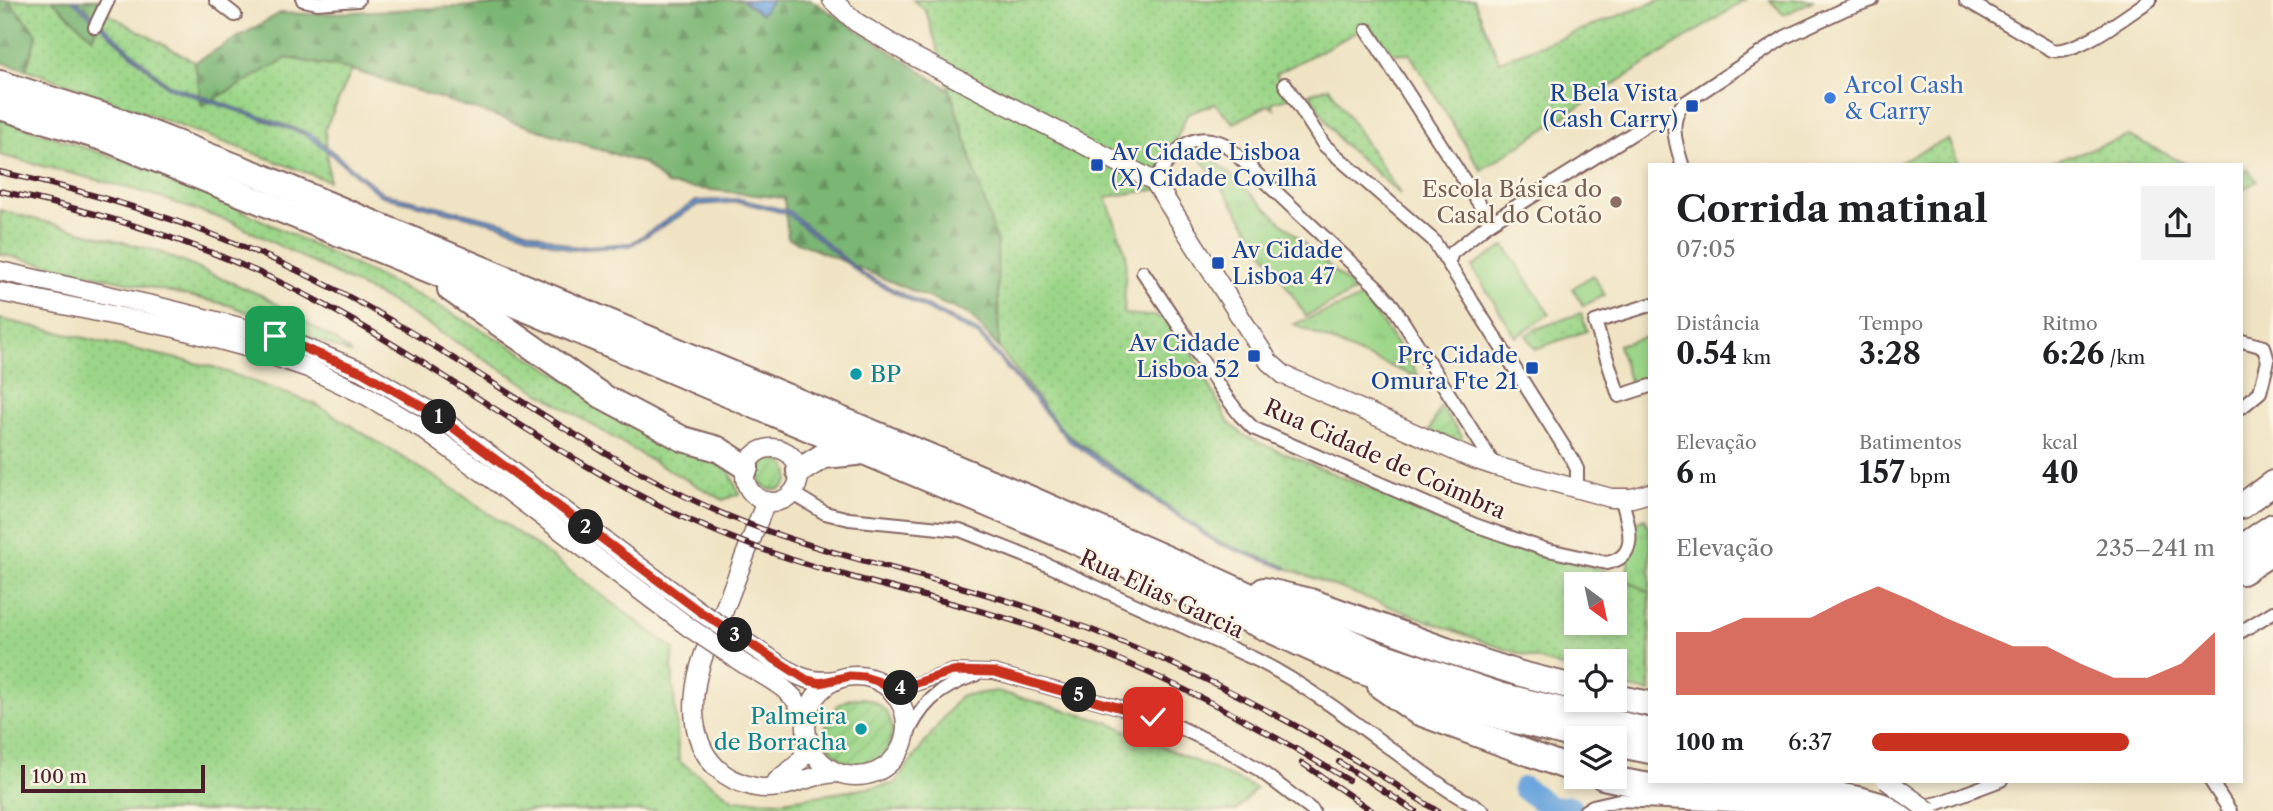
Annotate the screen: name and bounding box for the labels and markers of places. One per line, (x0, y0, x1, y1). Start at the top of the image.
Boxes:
place label: Arcol Cash & Carry (1843, 71, 1964, 125)
place label: R Bela Vista (Cash Carry) (1542, 79, 1679, 133)
marker: Arcol Cash & Carry (1822, 90, 1838, 106)
marker: R Bela Vista (Cash Carry) (1684, 98, 1700, 114)
place label: Av Cidade Lisboa (X) Cidade Covilhã (1110, 138, 1318, 192)
marker: Av Cidade Lisboa (X) Cidade Covilhã (1089, 157, 1105, 173)
place label: Escola Básica do Casal do Cotão (1422, 175, 1602, 229)
marker: Escola Básica do Casal do Cotão (1608, 194, 1624, 210)
place label: Av Cidade Lisboa 47 (1231, 236, 1343, 290)
marker: Av Cidade Lisboa 47 (1210, 255, 1226, 271)
pin (245, 306, 305, 366)
place label: Av Cidade Lisboa 52 (1128, 329, 1240, 383)
place label: Prç Cidade Omura Fte 21 (1371, 341, 1518, 395)
marker: Av Cidade Lisboa 52 (1246, 348, 1262, 364)
place label: BP (870, 360, 901, 388)
marker: Prç Cidade Omura Fte 21 (1524, 360, 1540, 376)
marker: BP (848, 366, 864, 382)
pin: 1 (422, 400, 457, 434)
pin: 2 (568, 510, 604, 544)
pin: 3 (718, 618, 752, 652)
pin: 4 (884, 670, 918, 706)
pin: 5 (1062, 678, 1096, 712)
pin (1123, 687, 1183, 747)
place label: Palmeira de Borracha (714, 702, 848, 756)
marker: Palmeira de Borracha (853, 721, 869, 737)

